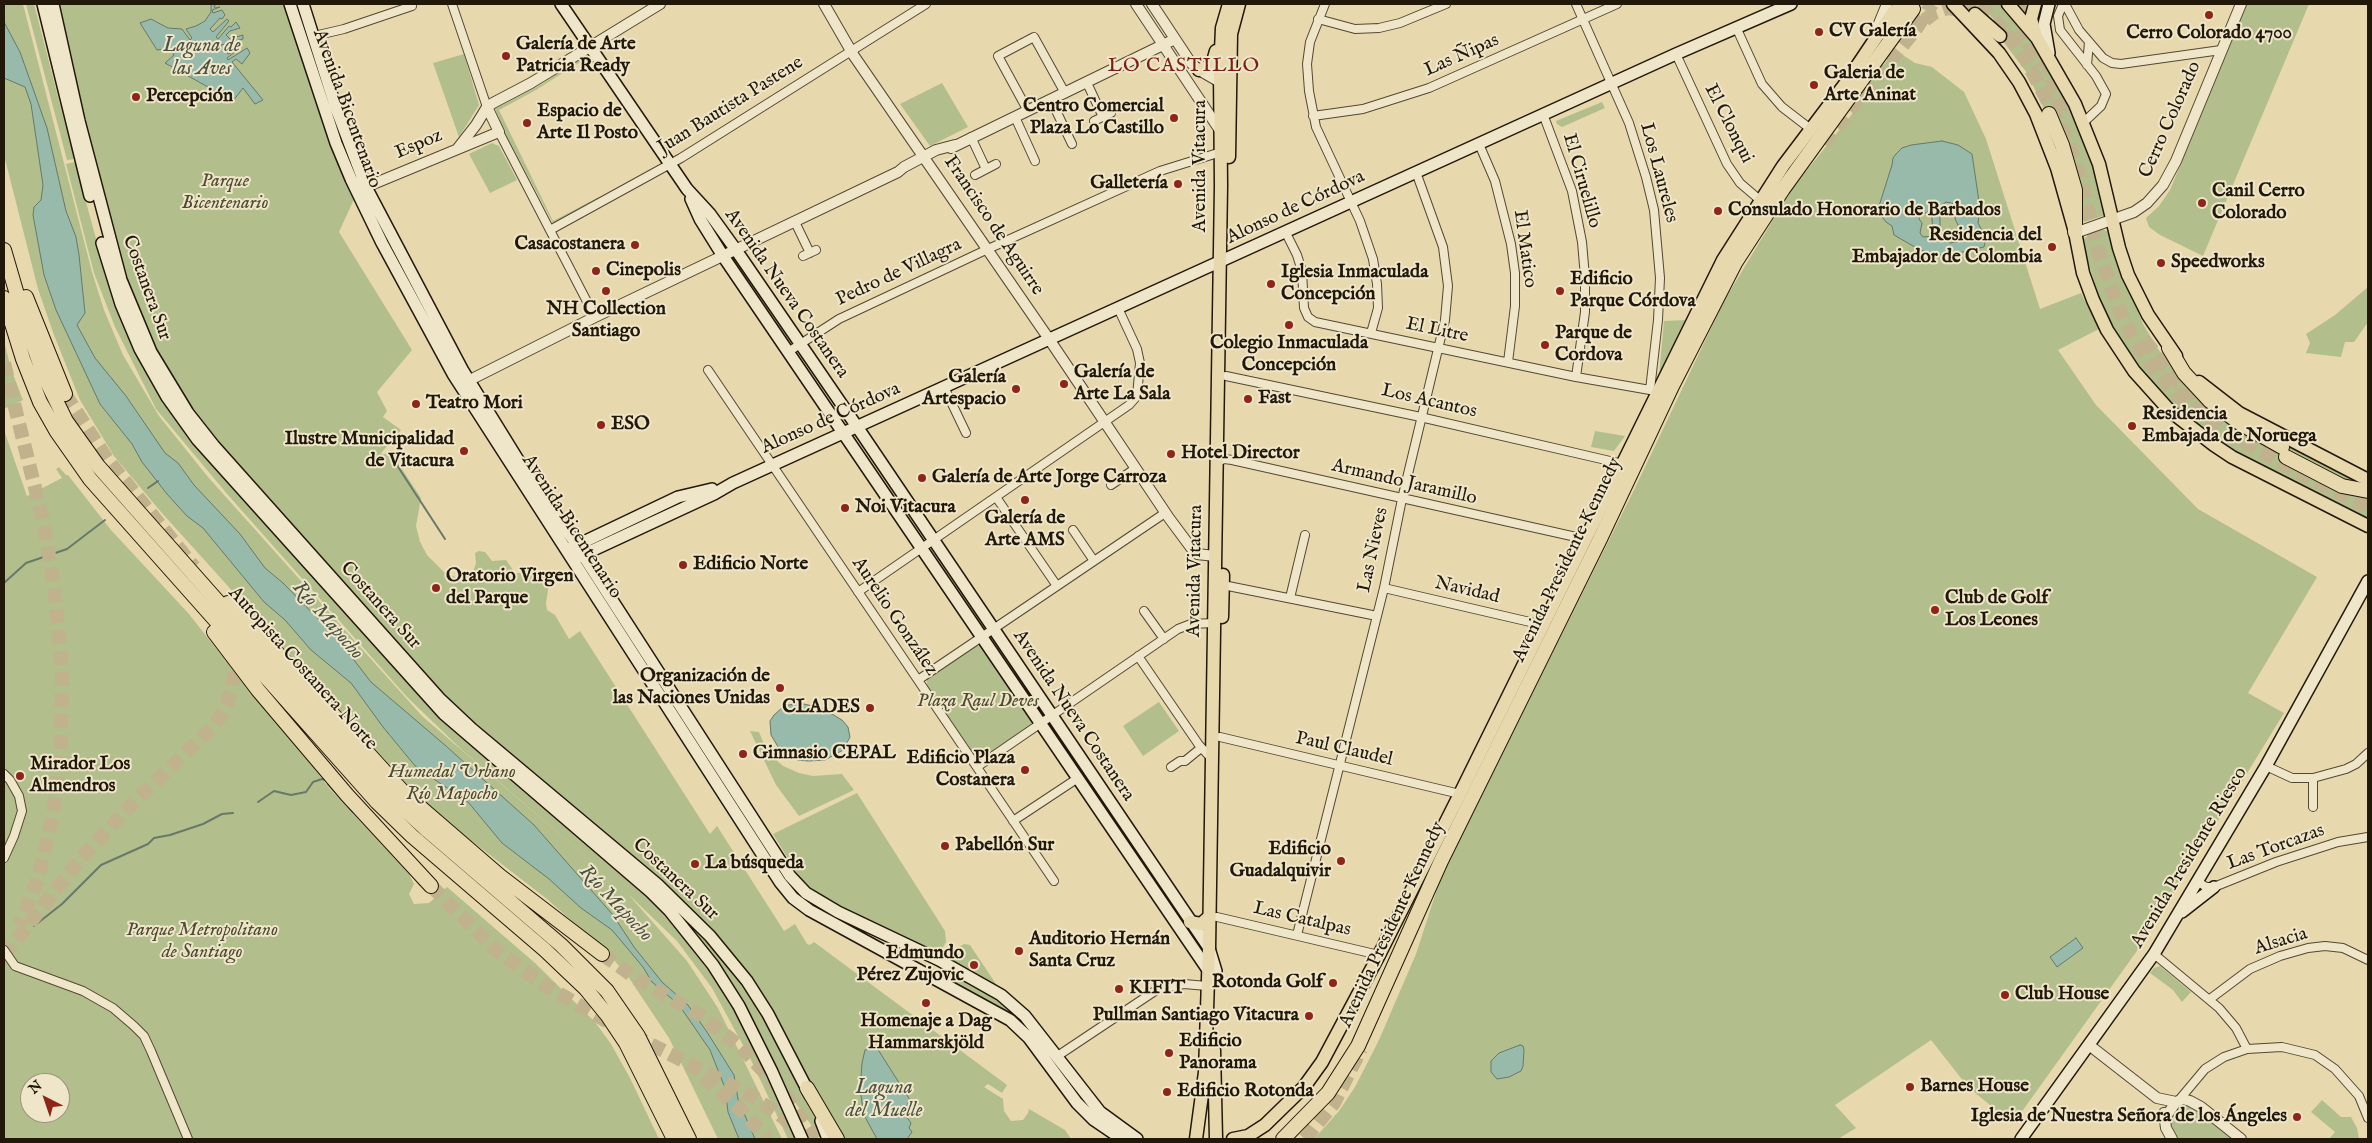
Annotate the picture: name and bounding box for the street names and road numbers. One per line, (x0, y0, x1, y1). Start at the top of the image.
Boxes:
street label: Avenida Bicentenario (307, 26, 385, 192)
street label: Las Ñipas (1421, 29, 1503, 83)
street label: Juan Bautista Pastene (654, 52, 808, 160)
street label: Cerro Colorado (2135, 58, 2207, 182)
street label: El Clonqui (1698, 81, 1758, 167)
street label: Avenida Vitacura (1190, 100, 1212, 232)
street label: Los Laureles (1634, 121, 1682, 225)
street label: Espoz (392, 125, 446, 165)
street label: El Ciruelillo (1557, 131, 1605, 231)
street label: Francisco de Aguirre (938, 152, 1048, 300)
street label: Alonso de Córdova (1223, 166, 1369, 250)
street label: Avenida Nueva Costanera (719, 205, 853, 383)
street label: El Matico (1507, 209, 1541, 289)
street label: Costanera Sur (116, 232, 176, 344)
street label: Pedro de Villagra (833, 234, 965, 312)
street label: El Litre (1404, 313, 1470, 349)
street label: Alonso de Córdova (758, 378, 904, 460)
street label: Los Acantos (1379, 380, 1479, 424)
street label: Avenida Bicentenario (516, 451, 626, 603)
street label: Avenida Presidente Kennedy (1509, 454, 1627, 666)
street label: Armando Jaramillo (1329, 455, 1479, 511)
street label: Avenida Vitacura (1183, 505, 1209, 637)
street label: Las Nieves (1354, 505, 1394, 595)
street label: Aurelio González (846, 553, 942, 681)
street label: Costanera Sur (335, 558, 425, 654)
street label: Navidad (1432, 572, 1502, 610)
street label: Autopista Costanera Norte (223, 583, 381, 755)
street label: Avenida Nueva Costanera (1007, 626, 1139, 806)
street label: Paul Claudel (1293, 728, 1395, 772)
street label: Avenida Presidente Riesco (2127, 763, 2253, 953)
street label: Avenida Presidente Kennedy (1335, 818, 1451, 1032)
street label: Las Torcazas (2224, 820, 2328, 876)
street label: Costanera Sur (627, 834, 723, 926)
street label: Las Catalpas (1251, 898, 1353, 942)
street label: Alsacia (2252, 923, 2310, 961)

